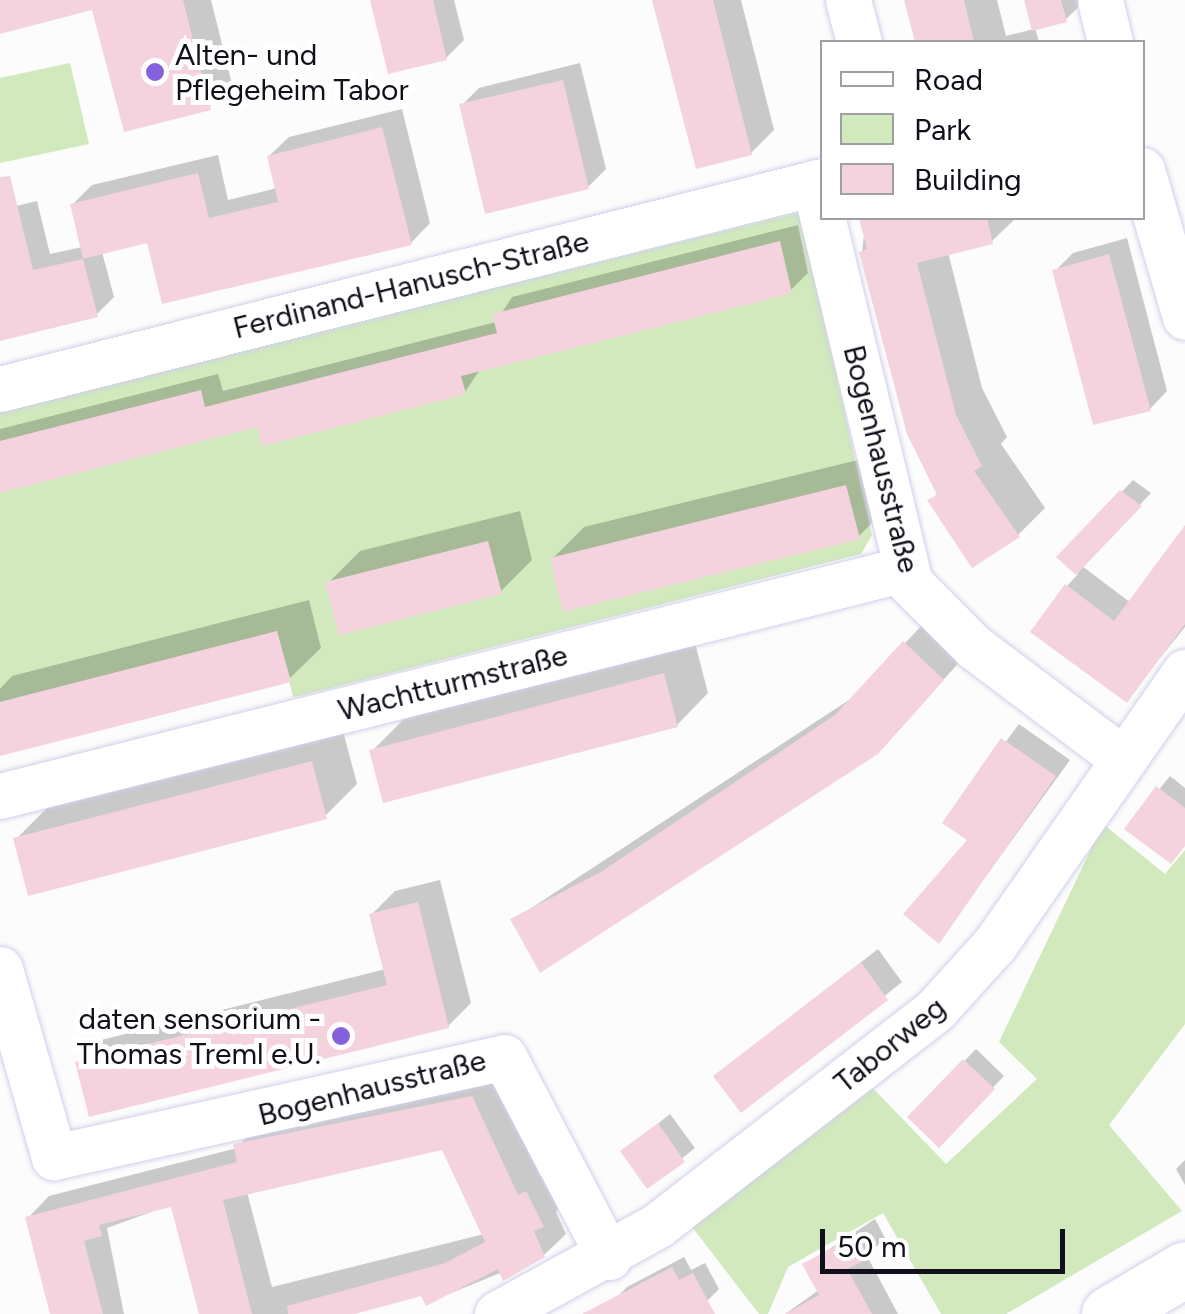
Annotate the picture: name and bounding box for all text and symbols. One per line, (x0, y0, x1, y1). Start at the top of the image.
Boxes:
place label: Alten- und Pflegeheim Tabor (175, 37, 409, 108)
legend (820, 40, 1145, 220)
marker: Alten- und Pflegeheim Tabor (144, 61, 166, 83)
text: Road (914, 61, 983, 98)
text: Park (914, 111, 971, 148)
text: Building (914, 161, 1022, 198)
street label: Ferdinand-Hanusch-Straße (229, 223, 593, 347)
street label: Bogenhausstraße (835, 341, 927, 577)
street label: Wachtturmstraße (335, 637, 571, 729)
street label: Taborweg (827, 989, 953, 1101)
place label: daten sensorium - Thomas Treml e.U. (77, 1001, 321, 1072)
marker: daten sensorium - Thomas Treml e.U. (330, 1025, 352, 1047)
street label: Bogenhausstraße (254, 1042, 490, 1134)
scale bar (825, 1209, 1070, 1271)
text: 50 m (837, 1228, 906, 1265)

